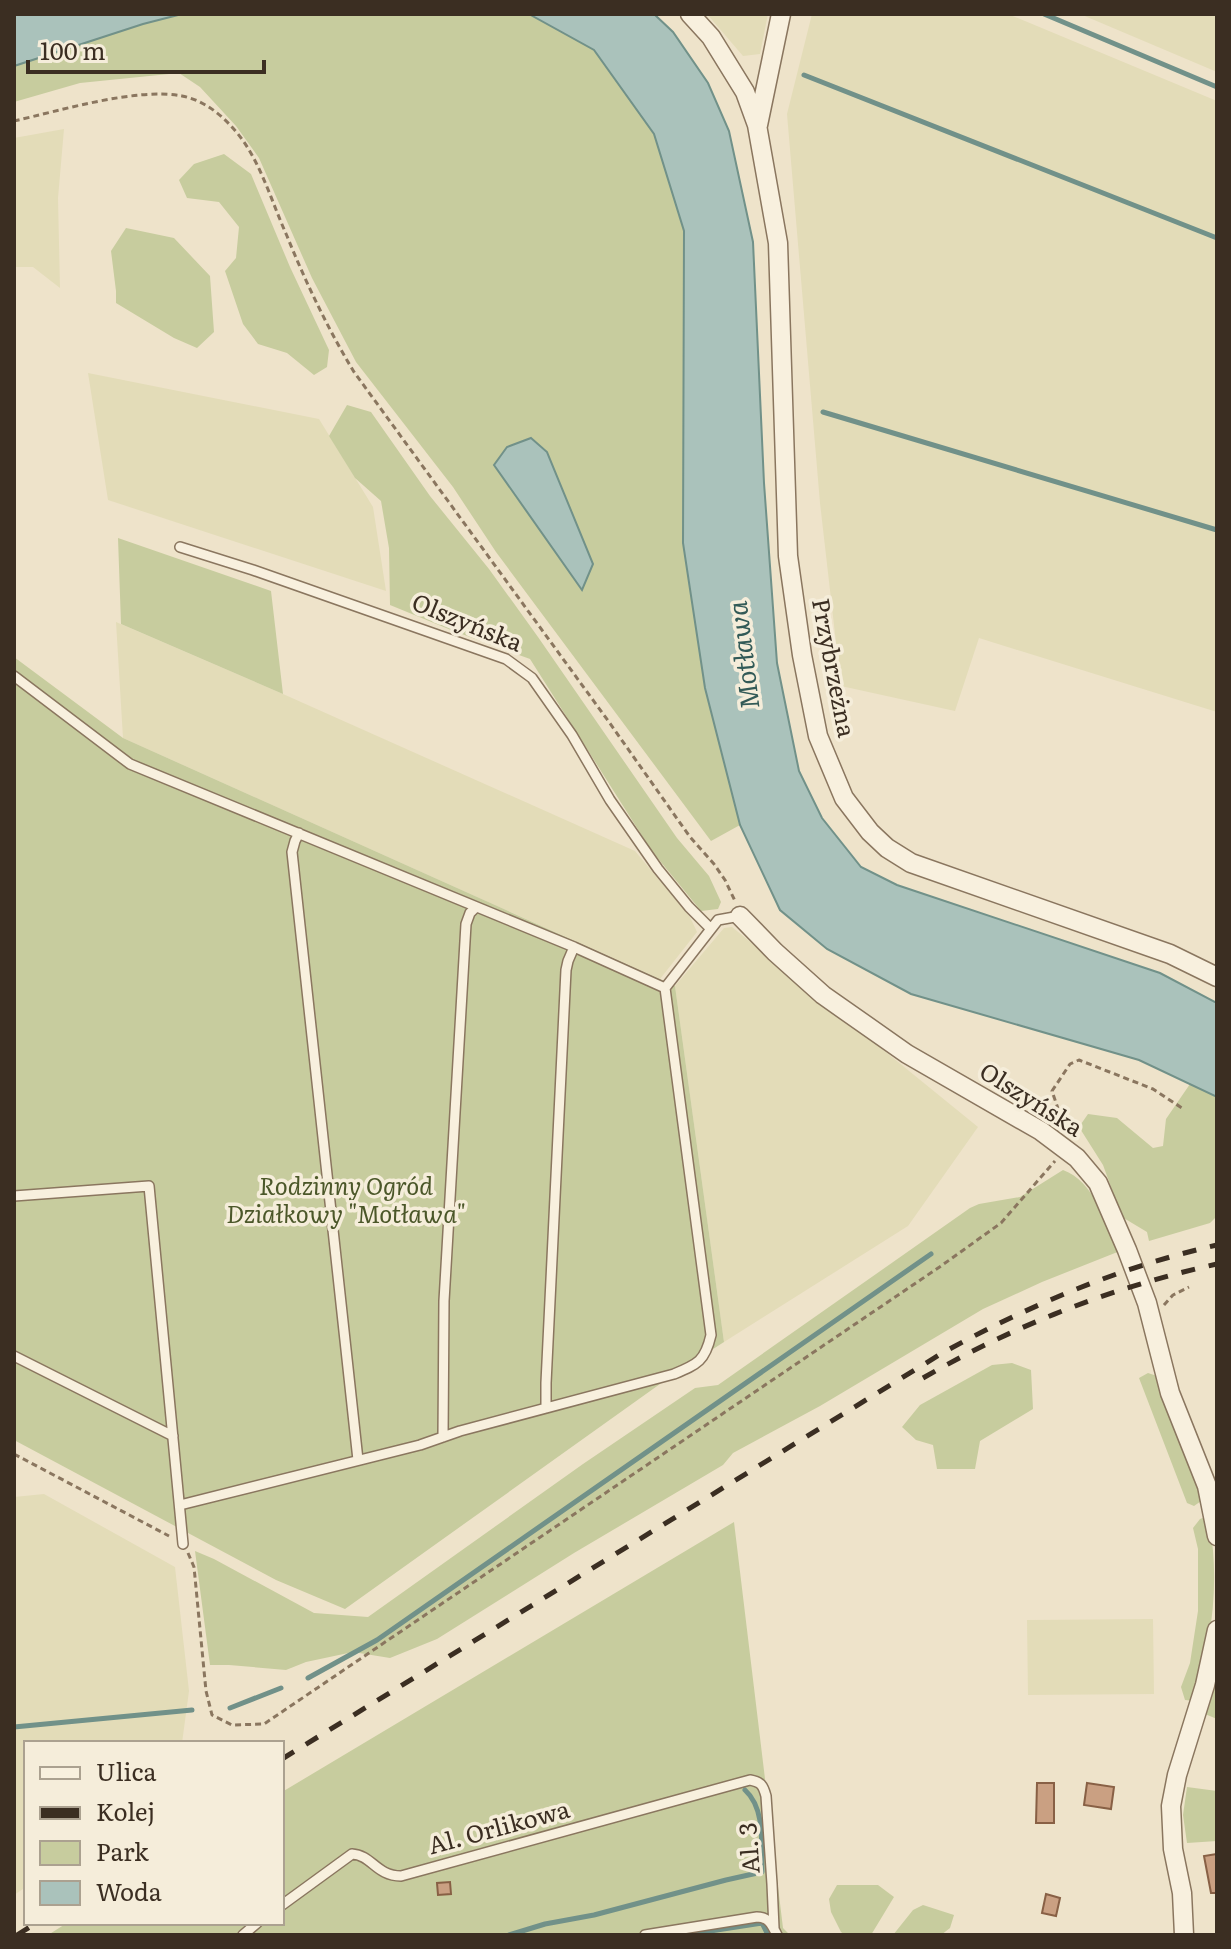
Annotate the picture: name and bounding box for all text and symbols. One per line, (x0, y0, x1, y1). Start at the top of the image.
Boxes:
scale bar (28, 24, 264, 74)
text: 100 m (40, 32, 106, 67)
street label: Olszyńska (407, 583, 528, 659)
street label: Przybrzeżna (805, 595, 866, 740)
water label: Motława (716, 599, 767, 711)
street label: Olszyńska (974, 1052, 1091, 1144)
park label: Rodzinny Ogród Działkowy "Motława" (226, 1167, 466, 1230)
legend (24, 1741, 284, 1925)
text: Ulica (96, 1753, 156, 1788)
street label: Al. Orlikowa (424, 1790, 573, 1861)
text: Kolej (96, 1793, 155, 1828)
street label: Al. 3 (728, 1821, 767, 1875)
text: Park (96, 1833, 149, 1868)
text: Woda (96, 1873, 162, 1908)

